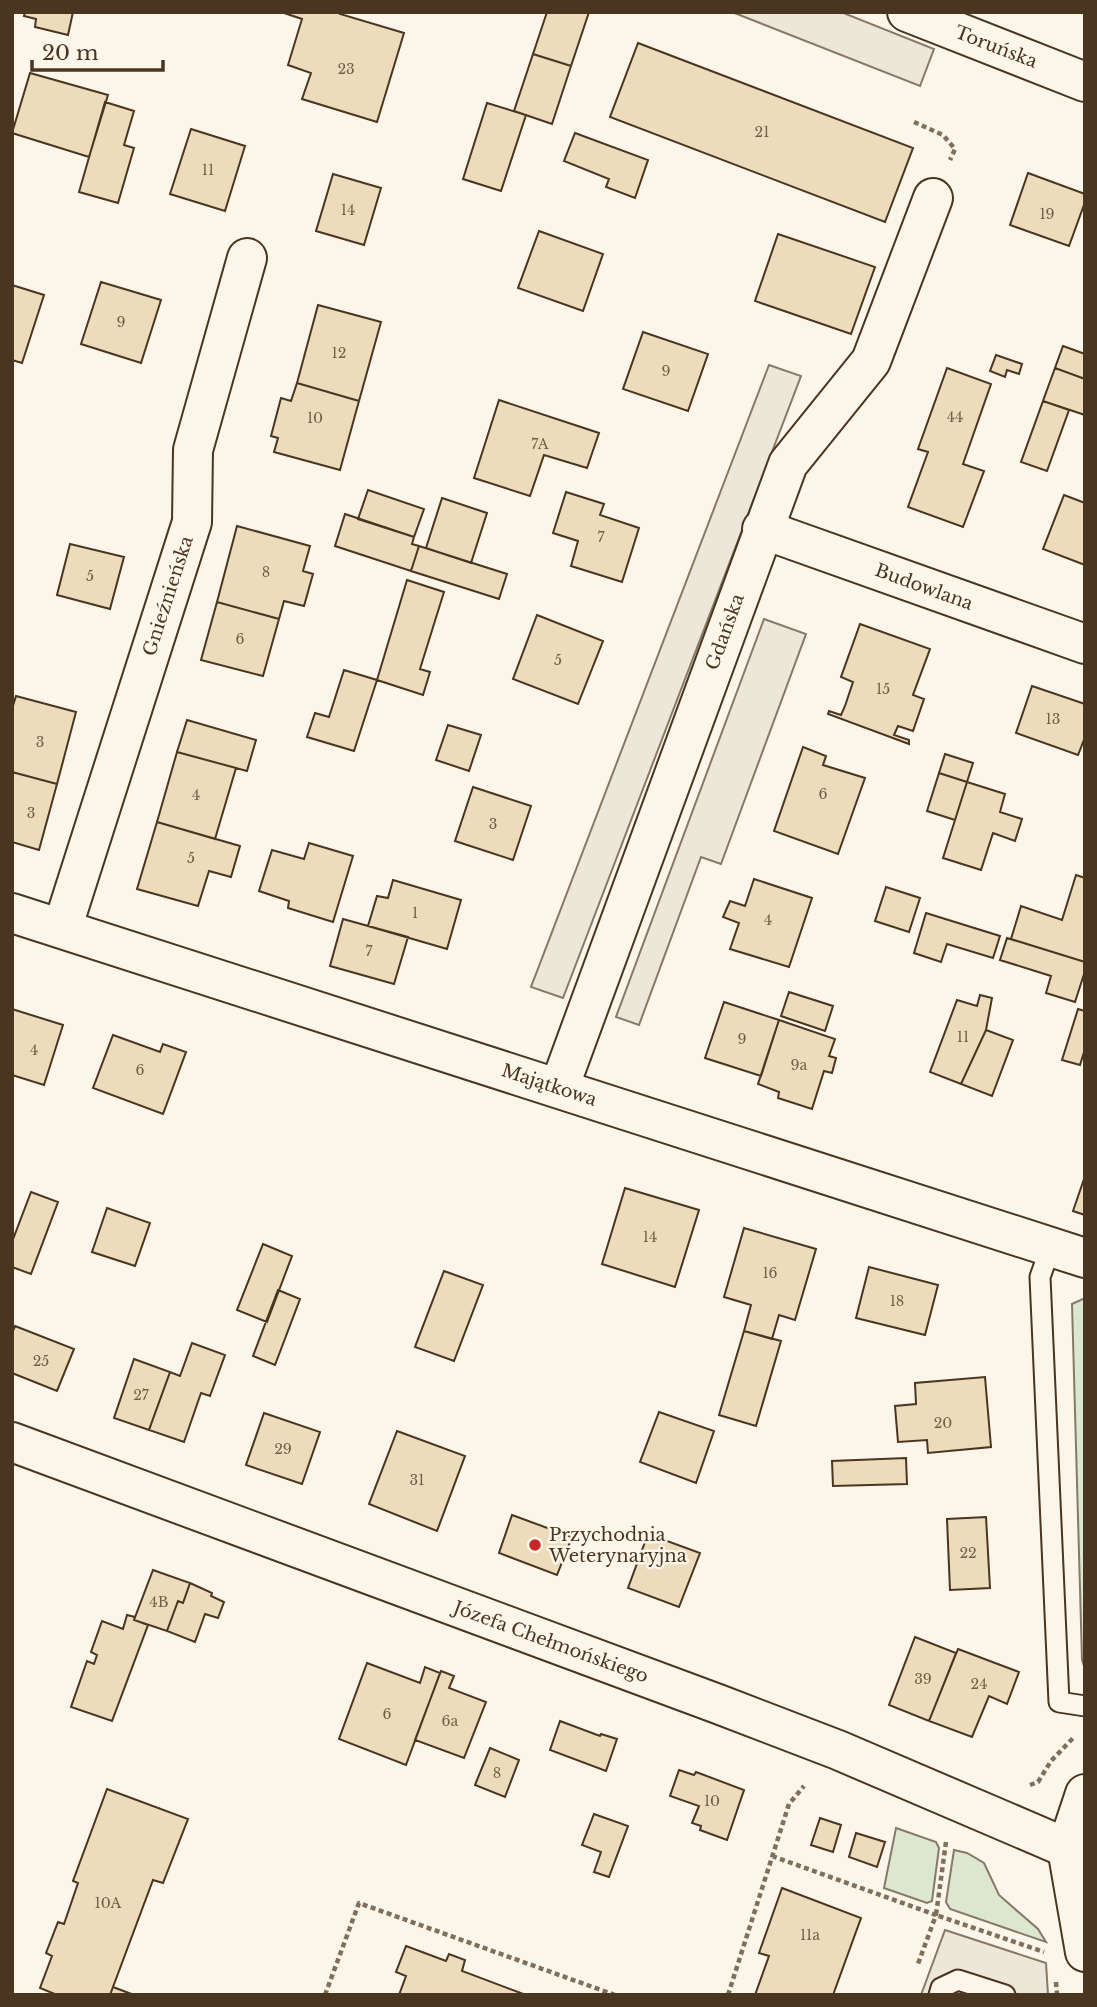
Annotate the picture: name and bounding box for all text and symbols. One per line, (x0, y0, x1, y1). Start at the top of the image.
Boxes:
street label: Toruńska (952, 21, 1040, 73)
scale bar (32, 28, 163, 72)
text: 20 m (42, 40, 99, 66)
house number: 23 (337, 60, 355, 78)
house number: 21 (755, 123, 769, 141)
house number: 11 (202, 161, 214, 179)
house number: 14 (341, 201, 355, 219)
house number: 19 (1039, 205, 1055, 223)
house number: 9 (116, 313, 126, 331)
house number: 12 (332, 344, 346, 362)
house number: 9 (661, 362, 671, 380)
house number: 44 (947, 408, 963, 426)
house number: 10 (307, 409, 323, 427)
house number: 7A (531, 435, 549, 453)
house number: 7 (597, 528, 605, 546)
street label: Gnieźnieńska (138, 533, 198, 659)
street label: Budowlana (872, 559, 976, 615)
house number: 8 (262, 563, 270, 581)
house number: 5 (86, 567, 94, 585)
street label: Gdańska (701, 591, 749, 673)
house number: 6 (235, 630, 245, 648)
house number: 5 (554, 651, 562, 669)
house number: 15 (876, 680, 890, 698)
house number: 13 (1046, 710, 1060, 728)
house number: 3 (36, 733, 44, 751)
house number: 6 (818, 785, 828, 803)
house number: 4 (192, 786, 200, 804)
house number: 3 (27, 804, 35, 822)
house number: 3 (489, 815, 497, 833)
house number: 5 (187, 849, 195, 867)
house number: 1 (412, 904, 418, 922)
house number: 4 (764, 911, 772, 929)
house number: 7 (365, 942, 373, 960)
house number: 11 (957, 1028, 969, 1046)
house number: 9 (737, 1030, 747, 1048)
house number: 4 (30, 1041, 38, 1059)
house number: 9a (791, 1056, 808, 1074)
street label: Majątkowa (499, 1059, 599, 1111)
house number: 6 (135, 1061, 145, 1079)
house number: 14 (643, 1228, 657, 1246)
house number: 16 (762, 1264, 778, 1282)
house number: 18 (890, 1292, 904, 1310)
house number: 25 (33, 1352, 49, 1370)
house number: 27 (133, 1386, 150, 1404)
house number: 20 (934, 1414, 952, 1432)
house number: 29 (274, 1440, 292, 1458)
house number: 31 (410, 1471, 424, 1489)
place label: Przychodnia Weterynaryjna (548, 1524, 687, 1567)
marker: Przychodnia Weterynaryjna (527, 1537, 543, 1553)
house number: 22 (959, 1544, 977, 1562)
house number: 4B (150, 1593, 169, 1611)
street label: Józefa Chełmońskiego (449, 1596, 651, 1688)
house number: 39 (914, 1670, 932, 1688)
house number: 24 (971, 1675, 987, 1693)
house number: 6 (382, 1705, 392, 1723)
house number: 6a (442, 1712, 459, 1730)
house number: 8 (493, 1764, 501, 1782)
house number: 10 (704, 1792, 720, 1810)
house number: 10A (95, 1894, 122, 1912)
house number: 11a (800, 1926, 820, 1944)

